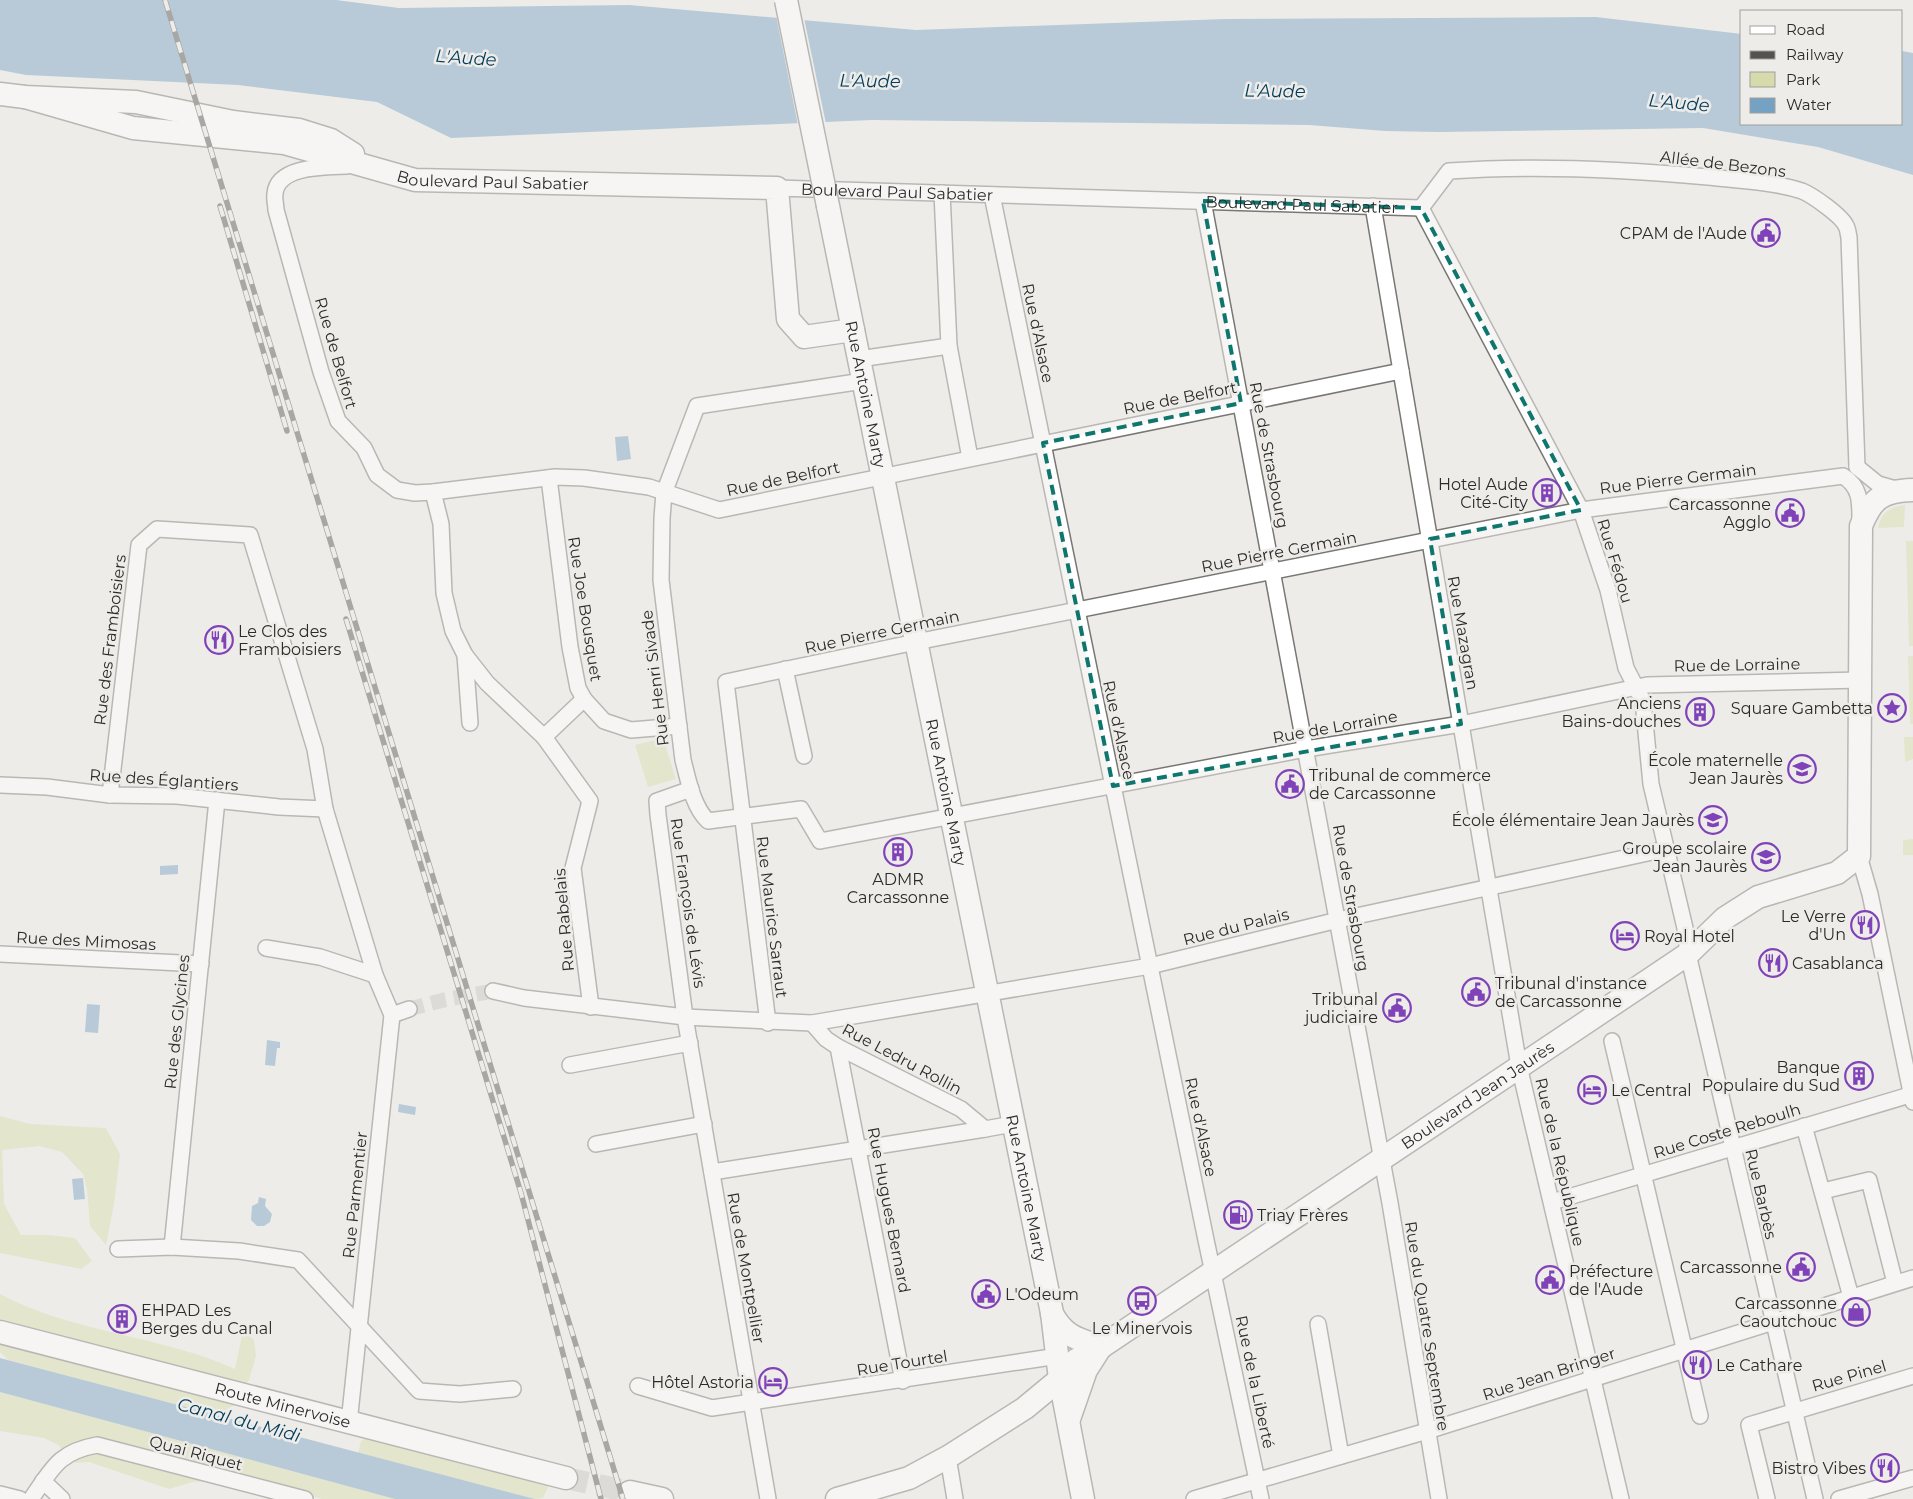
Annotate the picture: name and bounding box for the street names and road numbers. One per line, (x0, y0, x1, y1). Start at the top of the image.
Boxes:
street label: Allée de Bezons (1659, 147, 1787, 181)
street label: Boulevard Paul Sabatier (395, 166, 589, 193)
street label: Boulevard Paul Sabatier (801, 179, 993, 204)
street label: Boulevard Paul Sabatier (1205, 192, 1398, 217)
street label: Rue d'Alsace (1018, 282, 1058, 384)
street label: Rue de Belfort (311, 295, 361, 412)
street label: Rue Antoine Marty (842, 319, 890, 470)
street label: Rue de Belfort (1122, 378, 1239, 418)
street label: Rue de Strasbourg (1245, 380, 1293, 530)
street label: Rue de Belfort (725, 458, 842, 500)
street label: Rue Pierre Germain (1599, 460, 1757, 498)
street label: Rue Fédou (1593, 516, 1637, 606)
street label: Rue Pierre Germain (1200, 528, 1358, 576)
street label: Rue Joe Bousquet (564, 535, 606, 683)
street label: Rue des Framboisiers (90, 553, 130, 727)
street label: Rue Mazagran (1444, 574, 1482, 692)
street label: Rue Pierre Germain (803, 606, 961, 658)
street label: Rue Henri Sivade (637, 609, 673, 747)
street label: Rue de Lorraine (1674, 654, 1800, 676)
street label: Rue d'Alsace (1099, 679, 1139, 781)
street label: Rue de Lorraine (1271, 707, 1399, 747)
street label: Rue Antoine Marty (922, 717, 971, 868)
street label: Rue des Églantiers (89, 765, 239, 795)
street label: Rue François de Lévis (667, 817, 709, 990)
street label: Rue de Strasbourg (1329, 823, 1373, 973)
street label: Rue Maurice Sarraut (753, 835, 791, 1000)
street label: Rue Rabelais (550, 867, 578, 972)
street label: Rue du Palais (1181, 905, 1291, 949)
street label: Rue des Mimosas (15, 928, 157, 954)
street label: Rue des Glycines (160, 954, 194, 1090)
street label: Rue Ledru Rollin (839, 1019, 965, 1099)
street label: Boulevard Jean Jaurès (1397, 1037, 1558, 1153)
street label: Rue d'Alsace (1181, 1076, 1221, 1178)
street label: Rue de la République (1531, 1076, 1589, 1248)
street label: Rue Coste Reboulh (1651, 1100, 1803, 1162)
street label: Rue Antoine Marty (1003, 1113, 1051, 1264)
street label: Rue Hugues Bernard (864, 1125, 914, 1295)
street label: Rue Parmentier (339, 1131, 371, 1259)
street label: Rue Barbès (1741, 1147, 1781, 1241)
street label: Rue de Montpellier (723, 1191, 769, 1345)
street label: Rue du Quatre Septembre (1401, 1220, 1453, 1432)
street label: Rue de la Liberté (1232, 1314, 1278, 1450)
street label: Rue Jean Bringer (1480, 1344, 1618, 1404)
street label: Rue Tourtel (855, 1346, 949, 1380)
street label: Rue Pinel (1809, 1356, 1889, 1396)
street label: Route Minervoise (213, 1378, 353, 1432)
street label: Quai Riquet (147, 1431, 245, 1475)

